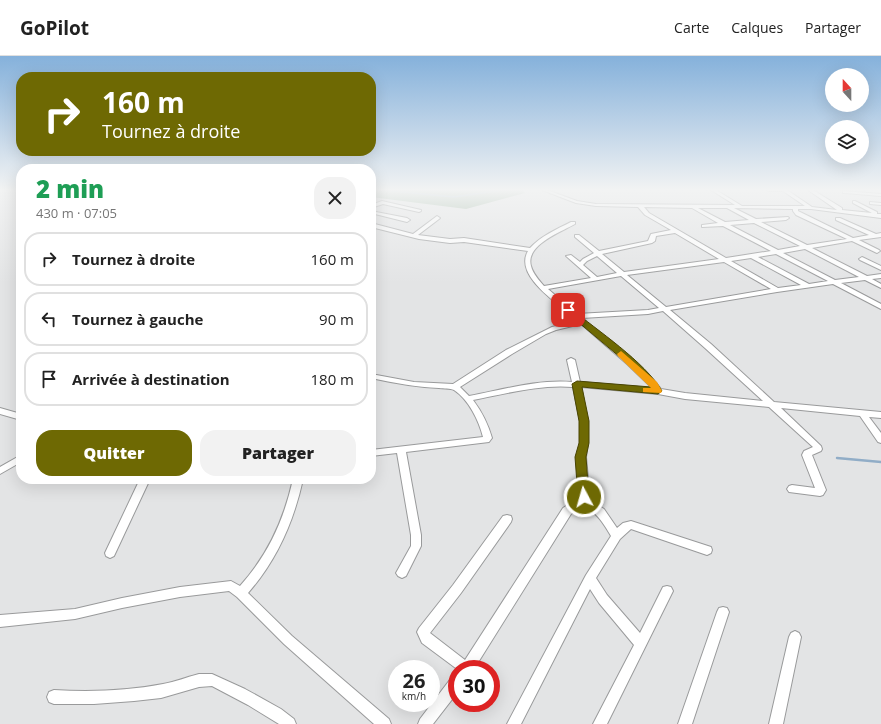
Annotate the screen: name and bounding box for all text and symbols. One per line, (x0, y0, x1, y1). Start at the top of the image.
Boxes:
text: GoPilot (20, 15, 89, 41)
text: Carte (674, 18, 709, 37)
text: Calques (731, 18, 783, 37)
text: Partager (805, 18, 861, 37)
north arrow (825, 68, 869, 112)
map controls (825, 68, 869, 164)
text: 160 m (102, 83, 185, 121)
icon: right (36, 88, 88, 140)
text: Tournez à droite (102, 119, 240, 143)
button: layers (825, 120, 869, 164)
text: 2 min (36, 172, 104, 205)
button: close (314, 177, 356, 219)
text: 430 m · 07:05 (36, 204, 117, 222)
icon: right (38, 248, 60, 270)
text: Tournez à droite (72, 249, 195, 269)
text: 160 m (310, 249, 354, 269)
pin (551, 293, 585, 327)
icon: arrive (557, 299, 579, 321)
icon: left (38, 308, 60, 330)
text: Tournez à gauche (72, 309, 203, 329)
text: 90 m (319, 309, 354, 329)
icon: arrive (38, 368, 60, 390)
text: Arrivée à destination (72, 369, 230, 389)
text: 180 m (310, 369, 354, 389)
button: Quitter (36, 430, 192, 476)
button: Partager (200, 430, 356, 476)
position arrow (563, 476, 605, 518)
speed limit sign: 30 (448, 660, 500, 712)
text: 26 (403, 667, 425, 694)
text: km/h (402, 689, 426, 703)

